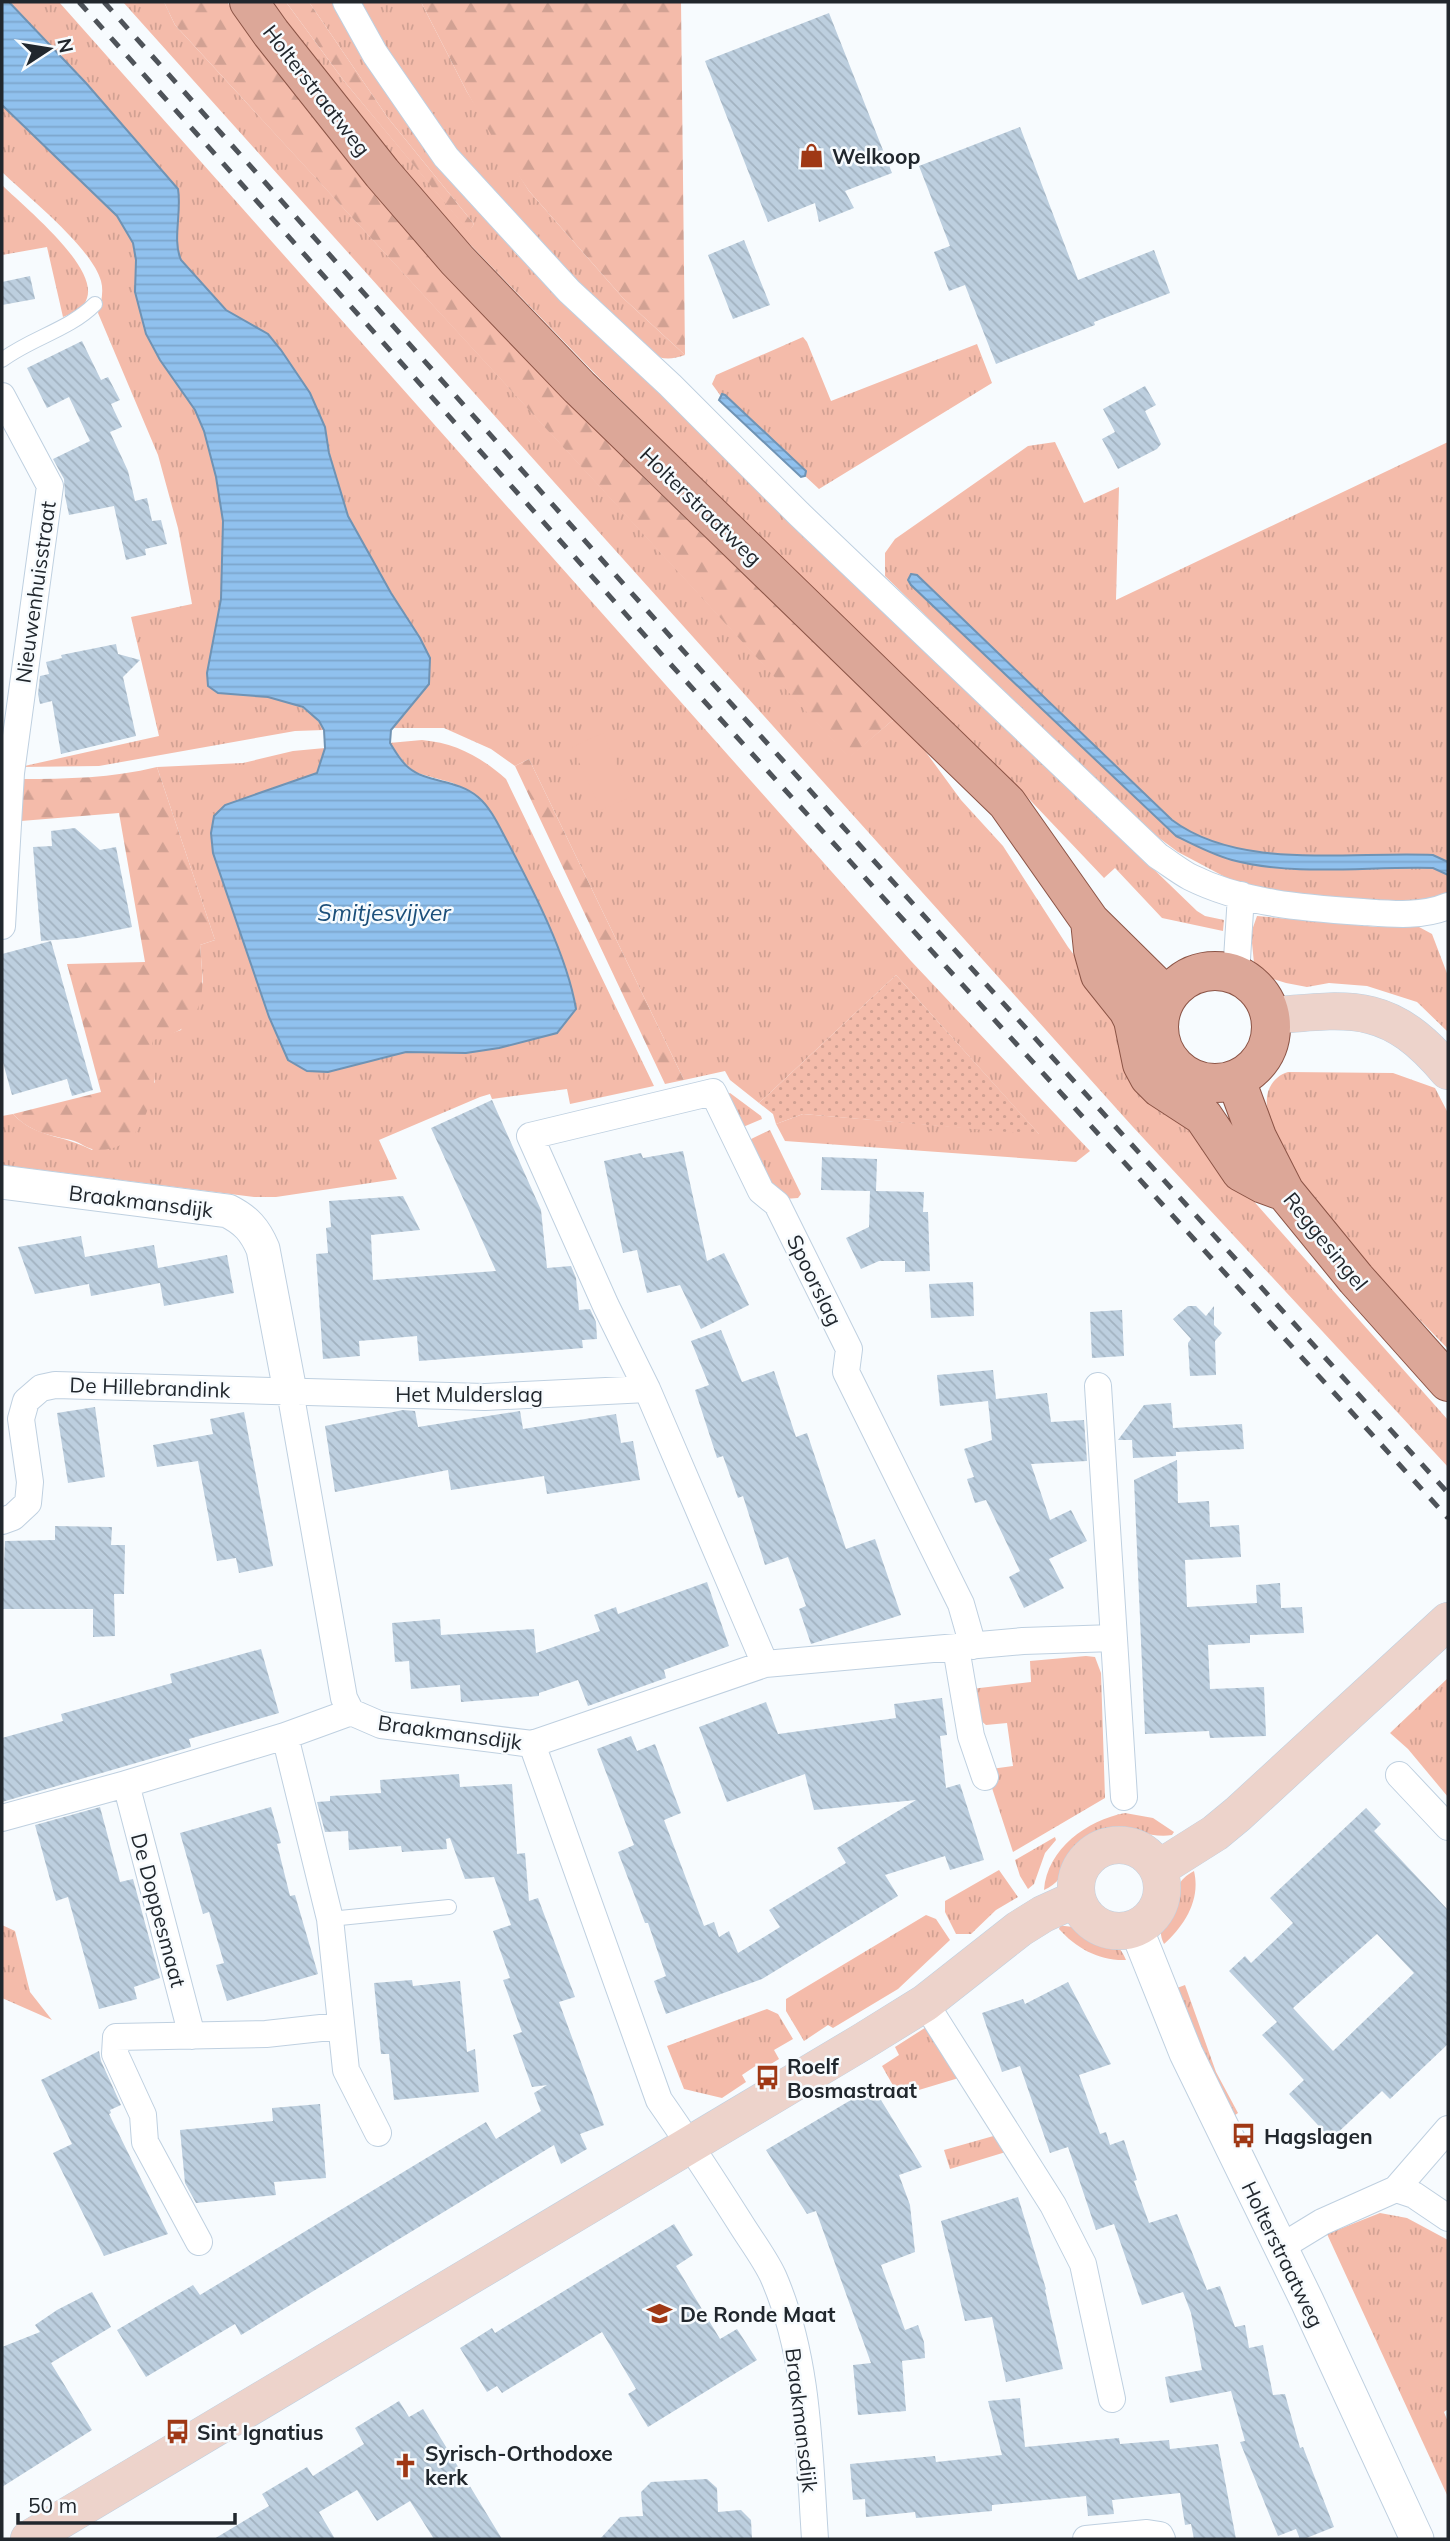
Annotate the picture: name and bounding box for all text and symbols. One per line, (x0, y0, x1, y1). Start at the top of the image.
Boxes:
north arrow (14, 14, 84, 84)
street label: Holterstraatweg (258, 19, 376, 161)
text: N (52, 36, 79, 55)
shop icon: Welkoop (798, 142, 826, 170)
place label: Welkoop (832, 143, 920, 169)
street label: Holterstraatweg (635, 441, 767, 571)
street label: Nieuwenhuisstraat (9, 499, 61, 685)
water label: Smitjesvijver (317, 898, 452, 927)
street label: Braakmansdijk (67, 1179, 215, 1223)
street label: Reggesingel (1278, 1186, 1374, 1296)
street label: Spoorslag (782, 1230, 848, 1330)
street label: De Hillebrandink (69, 1371, 231, 1403)
street label: Het Mulderslag (395, 1381, 543, 1407)
street label: Braakmansdijk (376, 1709, 524, 1755)
street label: De Doppesmaat (126, 1830, 192, 1990)
place label: Roelf Bosmastraat (787, 2053, 917, 2103)
bus stop icon: Roelf Bosmastraat (753, 2064, 781, 2092)
bus stop icon: Hagslagen (1230, 2122, 1258, 2150)
place label: Hagslagen (1264, 2123, 1373, 2149)
street label: Holterstraatweg (1236, 2177, 1330, 2331)
school or university icon: De Ronde Maat (646, 2300, 674, 2328)
place label: De Ronde Maat (680, 2301, 835, 2327)
street label: Braakmansdijk (780, 2346, 824, 2494)
bus stop icon: Sint Ignatius (163, 2418, 191, 2446)
place label: Sint Ignatius (197, 2419, 324, 2445)
place label: Syrisch-Orthodoxe kerk (425, 2440, 613, 2490)
church icon: Syrisch-Orthodoxe kerk (391, 2451, 419, 2479)
scale bar (18, 2482, 234, 2526)
text: 50 m (28, 2492, 77, 2518)

